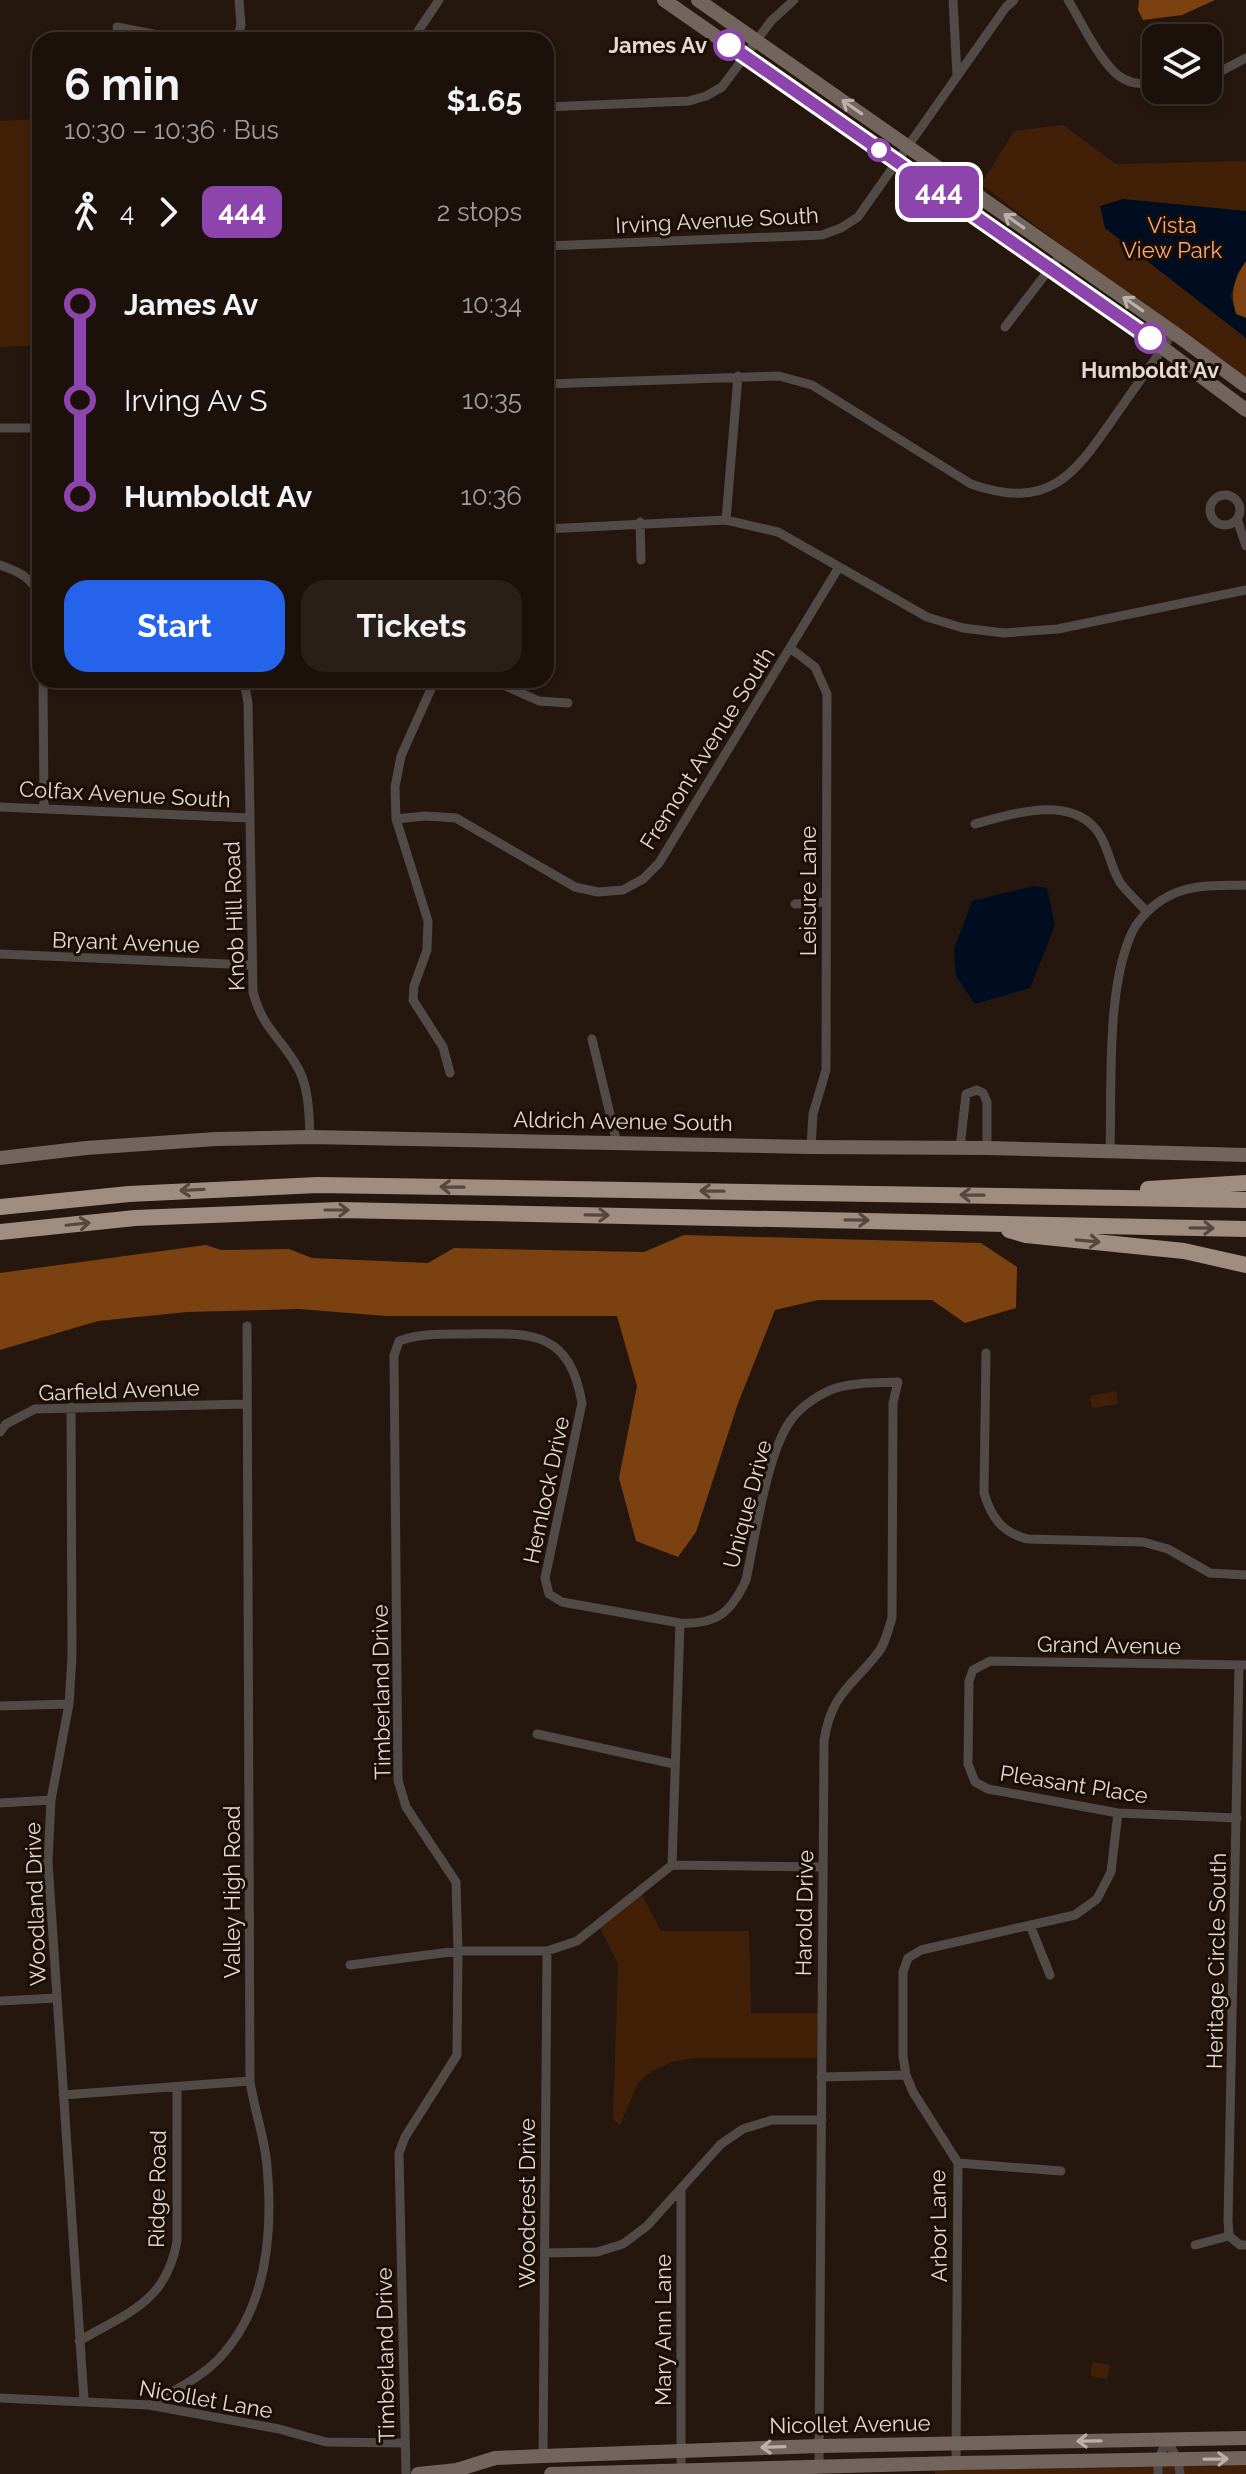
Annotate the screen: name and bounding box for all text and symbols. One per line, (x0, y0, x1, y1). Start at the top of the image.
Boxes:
map controls (1142, 24, 1222, 104)
button: layers (1142, 24, 1222, 104)
marker: James Av (714, 30, 744, 60)
place label: James Av (608, 32, 707, 58)
text: 6 min (64, 59, 180, 110)
text: $1.65 (447, 83, 522, 118)
one-way arrow (842, 99, 864, 115)
text: 10:30 – 10:36 · Bus (64, 115, 279, 145)
unlabelled marker (868, 139, 890, 161)
line badge: 444 (893, 166, 985, 218)
text: 444 (915, 175, 963, 208)
icon: walk (64, 190, 108, 234)
icon: forward (146, 190, 190, 234)
text: 444 (218, 195, 266, 228)
text: 4 (120, 197, 134, 227)
text: 2 stops (437, 197, 522, 227)
street label: Irving Avenue South (615, 202, 819, 238)
park label: Vista View Park (1122, 212, 1222, 263)
one-way arrow (1004, 213, 1026, 229)
text: James Av (124, 287, 258, 322)
text: 10:34 (462, 289, 522, 319)
one-way arrow (1122, 296, 1144, 312)
marker: Humboldt Av (1135, 323, 1165, 353)
place label: Humboldt Av (1081, 357, 1219, 383)
text: Irving Av S (124, 383, 268, 418)
text: 10:35 (462, 385, 522, 415)
text: Humboldt Av (124, 479, 312, 514)
text: 10:36 (461, 481, 522, 511)
button: Start (64, 580, 285, 672)
button: Tickets (301, 580, 522, 672)
street label: Fremont Avenue South (634, 642, 780, 854)
street label: Colfax Avenue South (19, 775, 231, 813)
street label: Leisure Lane (795, 826, 821, 956)
street label: Knob Hill Road (218, 841, 250, 991)
street label: Bryant Avenue (51, 926, 201, 958)
street label: Aldrich Avenue South (513, 1106, 733, 1136)
one-way arrow (439, 1179, 466, 1195)
one-way arrow (179, 1183, 206, 1198)
one-way arrow (699, 1183, 726, 1199)
one-way arrow (959, 1187, 986, 1203)
one-way arrow (323, 1203, 350, 1218)
one-way arrow (583, 1208, 610, 1223)
one-way arrow (843, 1212, 870, 1228)
one-way arrow (64, 1217, 91, 1232)
one-way arrow (1188, 1221, 1215, 1236)
one-way arrow (1074, 1233, 1101, 1248)
street label: Garfield Avenue (38, 1374, 200, 1406)
street label: Hemlock Drive (518, 1414, 574, 1566)
street label: Unique Drive (717, 1437, 777, 1571)
street label: Timberland Drive (366, 1604, 396, 1780)
street label: Grand Avenue (1037, 1631, 1181, 1659)
street label: Pleasant Place (998, 1759, 1150, 1809)
street label: Valley High Road (219, 1805, 245, 1979)
street label: Woodland Drive (19, 1822, 51, 1986)
street label: Harold Drive (790, 1850, 818, 1976)
street label: Heritage Circle South (1201, 1853, 1231, 2069)
street label: Woodcrest Drive (514, 2118, 540, 2288)
street label: Ridge Road (143, 2130, 171, 2248)
street label: Arbor Lane (924, 2169, 952, 2283)
street label: Mary Ann Lane (650, 2254, 676, 2406)
street label: Timberland Drive (370, 2267, 400, 2443)
street label: Nicollet Lane (137, 2374, 275, 2424)
street label: Nicollet Avenue (769, 2410, 931, 2438)
one-way arrow (1076, 2433, 1103, 2449)
one-way arrow (760, 2440, 787, 2455)
one-way arrow (1202, 2451, 1229, 2467)

